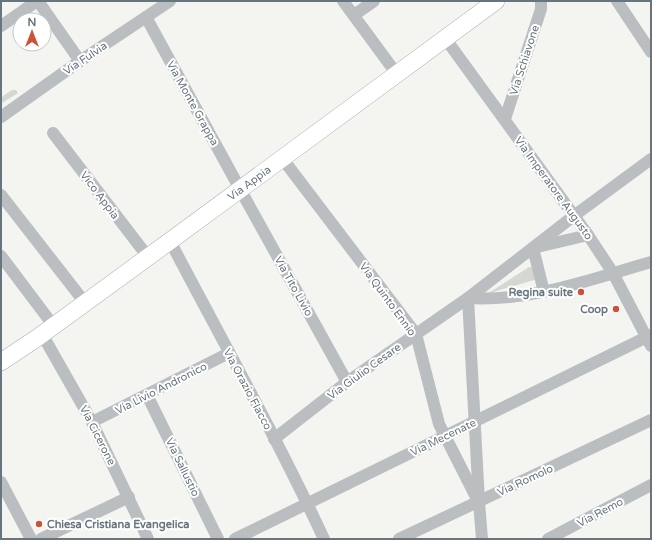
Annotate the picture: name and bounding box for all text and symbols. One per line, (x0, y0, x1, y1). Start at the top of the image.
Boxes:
north arrow (12, 12, 52, 52)
text: N (28, 16, 36, 29)
street label: Via Schiavone (507, 24, 542, 97)
street label: Via Fulvia (61, 39, 110, 78)
street label: Via Monte Grappa (164, 59, 221, 148)
street label: Via Imperatore Augusto (512, 134, 596, 243)
street label: Via Appia (225, 163, 273, 203)
street label: Vico Appia (77, 169, 122, 222)
street label: Via Tito Livio (272, 254, 316, 319)
street label: Via Quinto Ennio (357, 260, 419, 339)
place label: Regina suite (508, 286, 574, 300)
marker: Regina suite (576, 287, 586, 297)
place label: Coop (580, 303, 608, 317)
marker: Coop (611, 304, 621, 314)
street label: Via Giulio Cesare (325, 340, 404, 402)
street label: Via Orazio Flacco (221, 346, 275, 432)
street label: Via Livio Andronico (113, 360, 209, 417)
street label: Via Cicerone (77, 403, 118, 467)
street label: Via Mecenate (408, 416, 478, 459)
street label: Via Sallustio (163, 436, 202, 499)
street label: Via Romolo (495, 462, 555, 499)
street label: Via Remo (575, 495, 626, 530)
place label: Chiesa Cristiana Evangelica (47, 518, 189, 532)
marker: Chiesa Cristiana Evangelica (34, 519, 44, 529)

